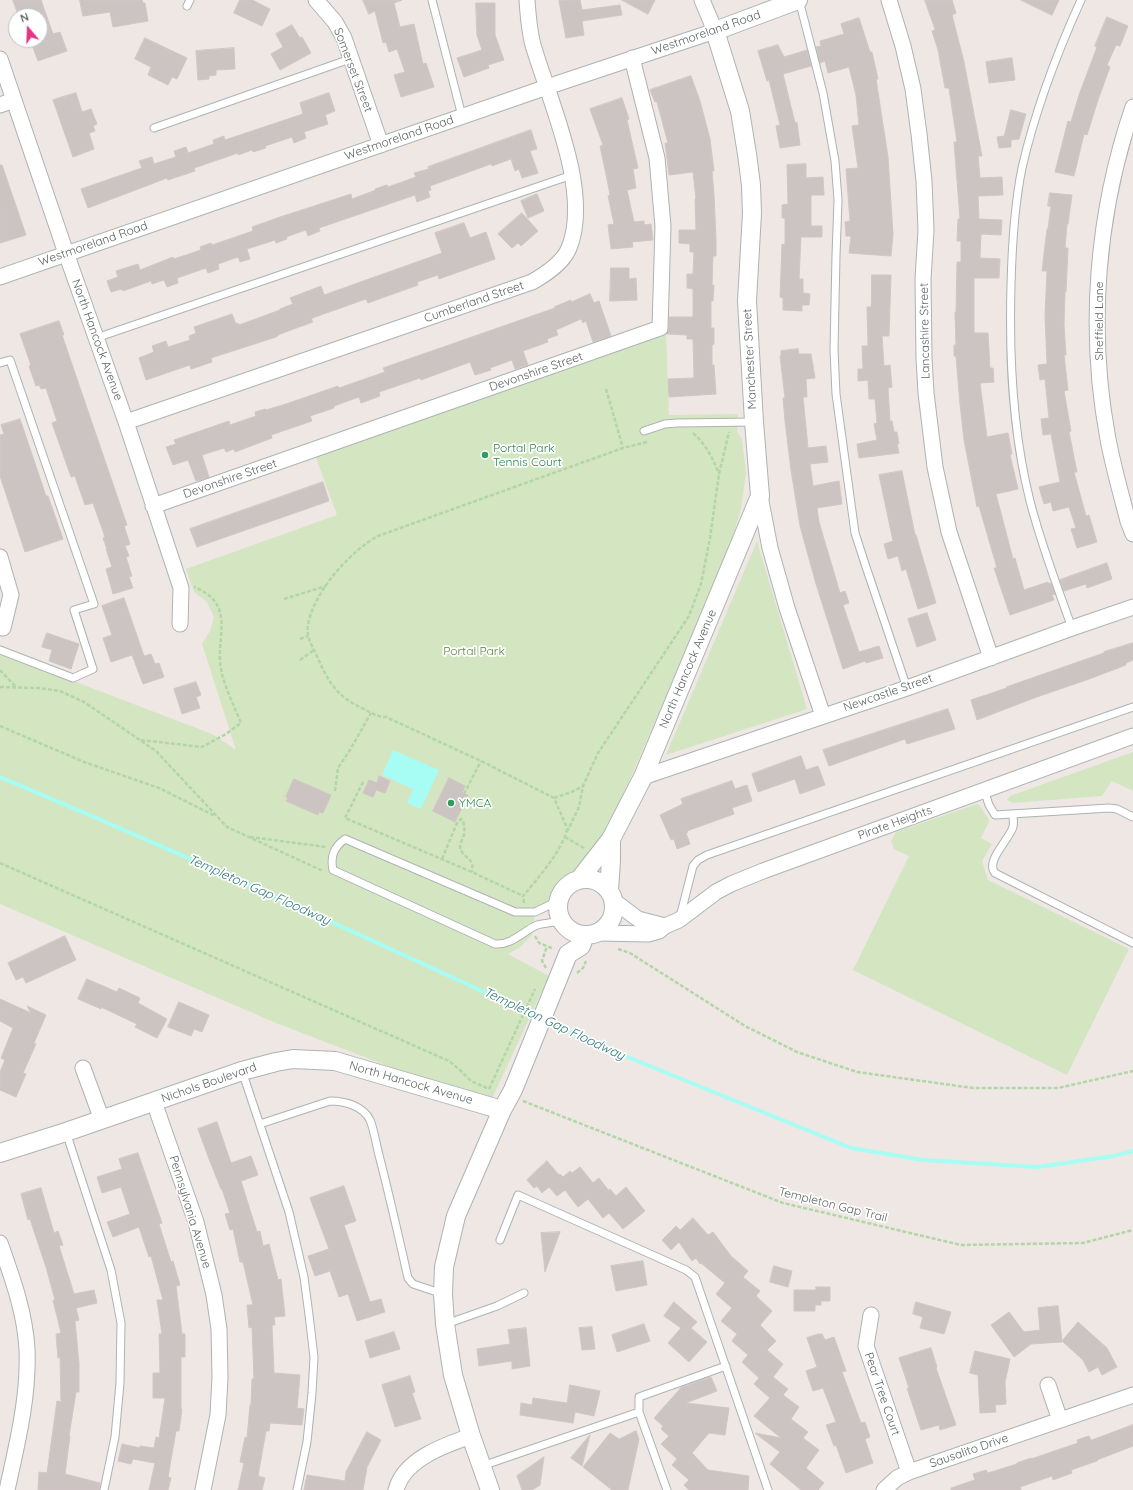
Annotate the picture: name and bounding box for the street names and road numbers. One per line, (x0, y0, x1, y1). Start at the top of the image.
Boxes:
street label: Westmoreland Road (650, 8, 762, 58)
street label: Somerset Street (330, 26, 376, 114)
street label: Westmoreland Road (343, 113, 455, 163)
street label: Westmoreland Road (37, 219, 149, 269)
street label: North Hancock Avenue (68, 277, 126, 403)
street label: Cumberland Street (422, 278, 526, 326)
street label: Sheffield Lane (1092, 282, 1106, 360)
street label: Lancashire Street (917, 283, 933, 379)
street label: Manchester Street (740, 308, 760, 410)
street label: Devonshire Street (487, 349, 585, 395)
street label: Devonshire Street (181, 456, 279, 502)
street label: North Hancock Avenue (656, 607, 720, 731)
street label: Newcastle Street (842, 671, 934, 715)
street label: Pirate Heights (856, 803, 934, 843)
street label: North Hancock Avenue (347, 1058, 475, 1108)
street label: Nichols Boulevard (160, 1060, 258, 1106)
street label: Pennsylvania Avenue (166, 1154, 214, 1270)
street label: Templeton Gap Trail (777, 1185, 889, 1225)
street label: Pear Tree Court (861, 1350, 903, 1438)
street label: Sausalito Drive (928, 1431, 1010, 1471)

